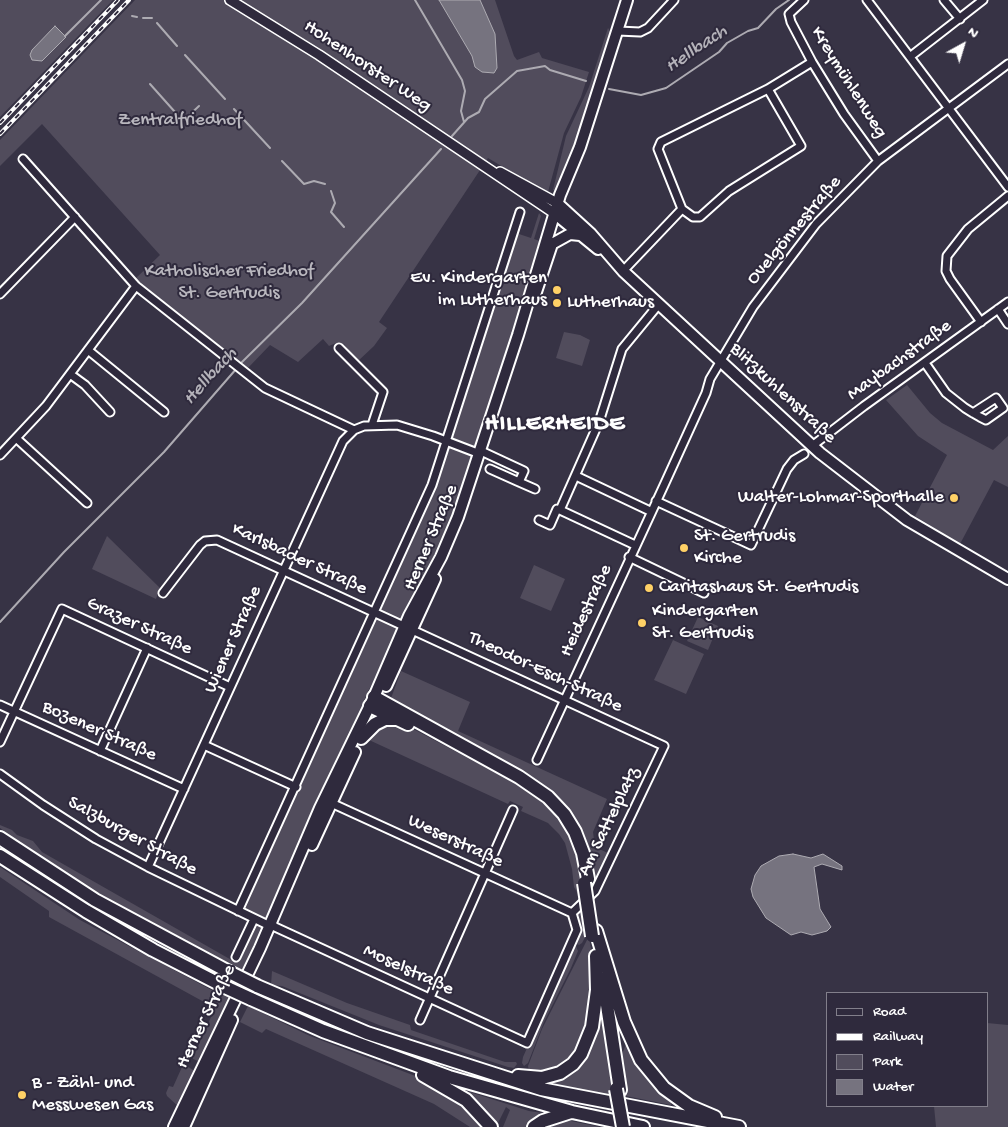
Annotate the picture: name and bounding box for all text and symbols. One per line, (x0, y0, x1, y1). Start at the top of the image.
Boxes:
street label: Hohenhorster Weg (299, 16, 435, 118)
north arrow (938, 20, 988, 70)
water label: Hellbach (661, 21, 733, 79)
street label: Kreymühlenweg (805, 23, 891, 143)
text: N (964, 23, 982, 42)
park label: Zentralfriedhof (118, 110, 242, 132)
street label: Ovelgönnestraße (743, 172, 847, 290)
park label: Katholischer Friedhof St. Gertrudis (144, 261, 314, 305)
place label: Ev. Kindergarten im Lutherhaus (410, 268, 547, 312)
marker: Ev. Kindergarten im Lutherhaus (551, 284, 563, 296)
place label: Lutherhaus (567, 292, 654, 314)
marker: Lutherhaus (551, 297, 563, 309)
street label: Maybachstraße (843, 315, 957, 407)
street label: Blitzkuhlenstraße (724, 339, 840, 449)
water label: Hellbach (179, 343, 243, 411)
district label: HILLERHEIDE (483, 411, 627, 439)
street label: Herner Straße (400, 482, 464, 594)
place label: Walter-Lohmar-Sporthalle (738, 487, 944, 509)
marker: Walter-Lohmar-Sporthalle (948, 492, 960, 504)
street label: Karlsbader Straße (228, 519, 370, 601)
place label: St. Gertrudis Kirche (694, 526, 795, 570)
marker: St. Gertrudis Kirche (678, 542, 690, 554)
street label: Heidestraße (556, 561, 618, 661)
place label: Caritashaus St. Gertrudis (659, 577, 858, 599)
marker: Caritashaus St. Gertrudis (643, 582, 655, 594)
street label: Wiener Straße (200, 583, 268, 697)
street label: Grazer Straße (83, 593, 195, 661)
place label: Kindergarten St. Gertrudis (652, 601, 758, 645)
marker: Kindergarten St. Gertrudis (636, 617, 648, 629)
street label: Theodor-Esch-Straße (464, 627, 626, 719)
street label: Bozener Straße (38, 697, 160, 767)
street label: Am Sattelplatz (574, 764, 646, 880)
street label: Salzburger Straße (63, 792, 201, 882)
street label: Weserstraße (404, 810, 506, 874)
street label: Moselstraße (359, 940, 457, 1002)
street label: Herner Straße (172, 961, 242, 1073)
legend (826, 992, 988, 1107)
text: Road (873, 1003, 906, 1021)
text: Railway (873, 1028, 923, 1046)
text: Park (873, 1053, 902, 1071)
place label: B - Zähl- und Messwesen Gas (32, 1073, 153, 1117)
text: Water (873, 1078, 913, 1096)
marker: B - Zähl- und Messwesen Gas (16, 1089, 28, 1101)

